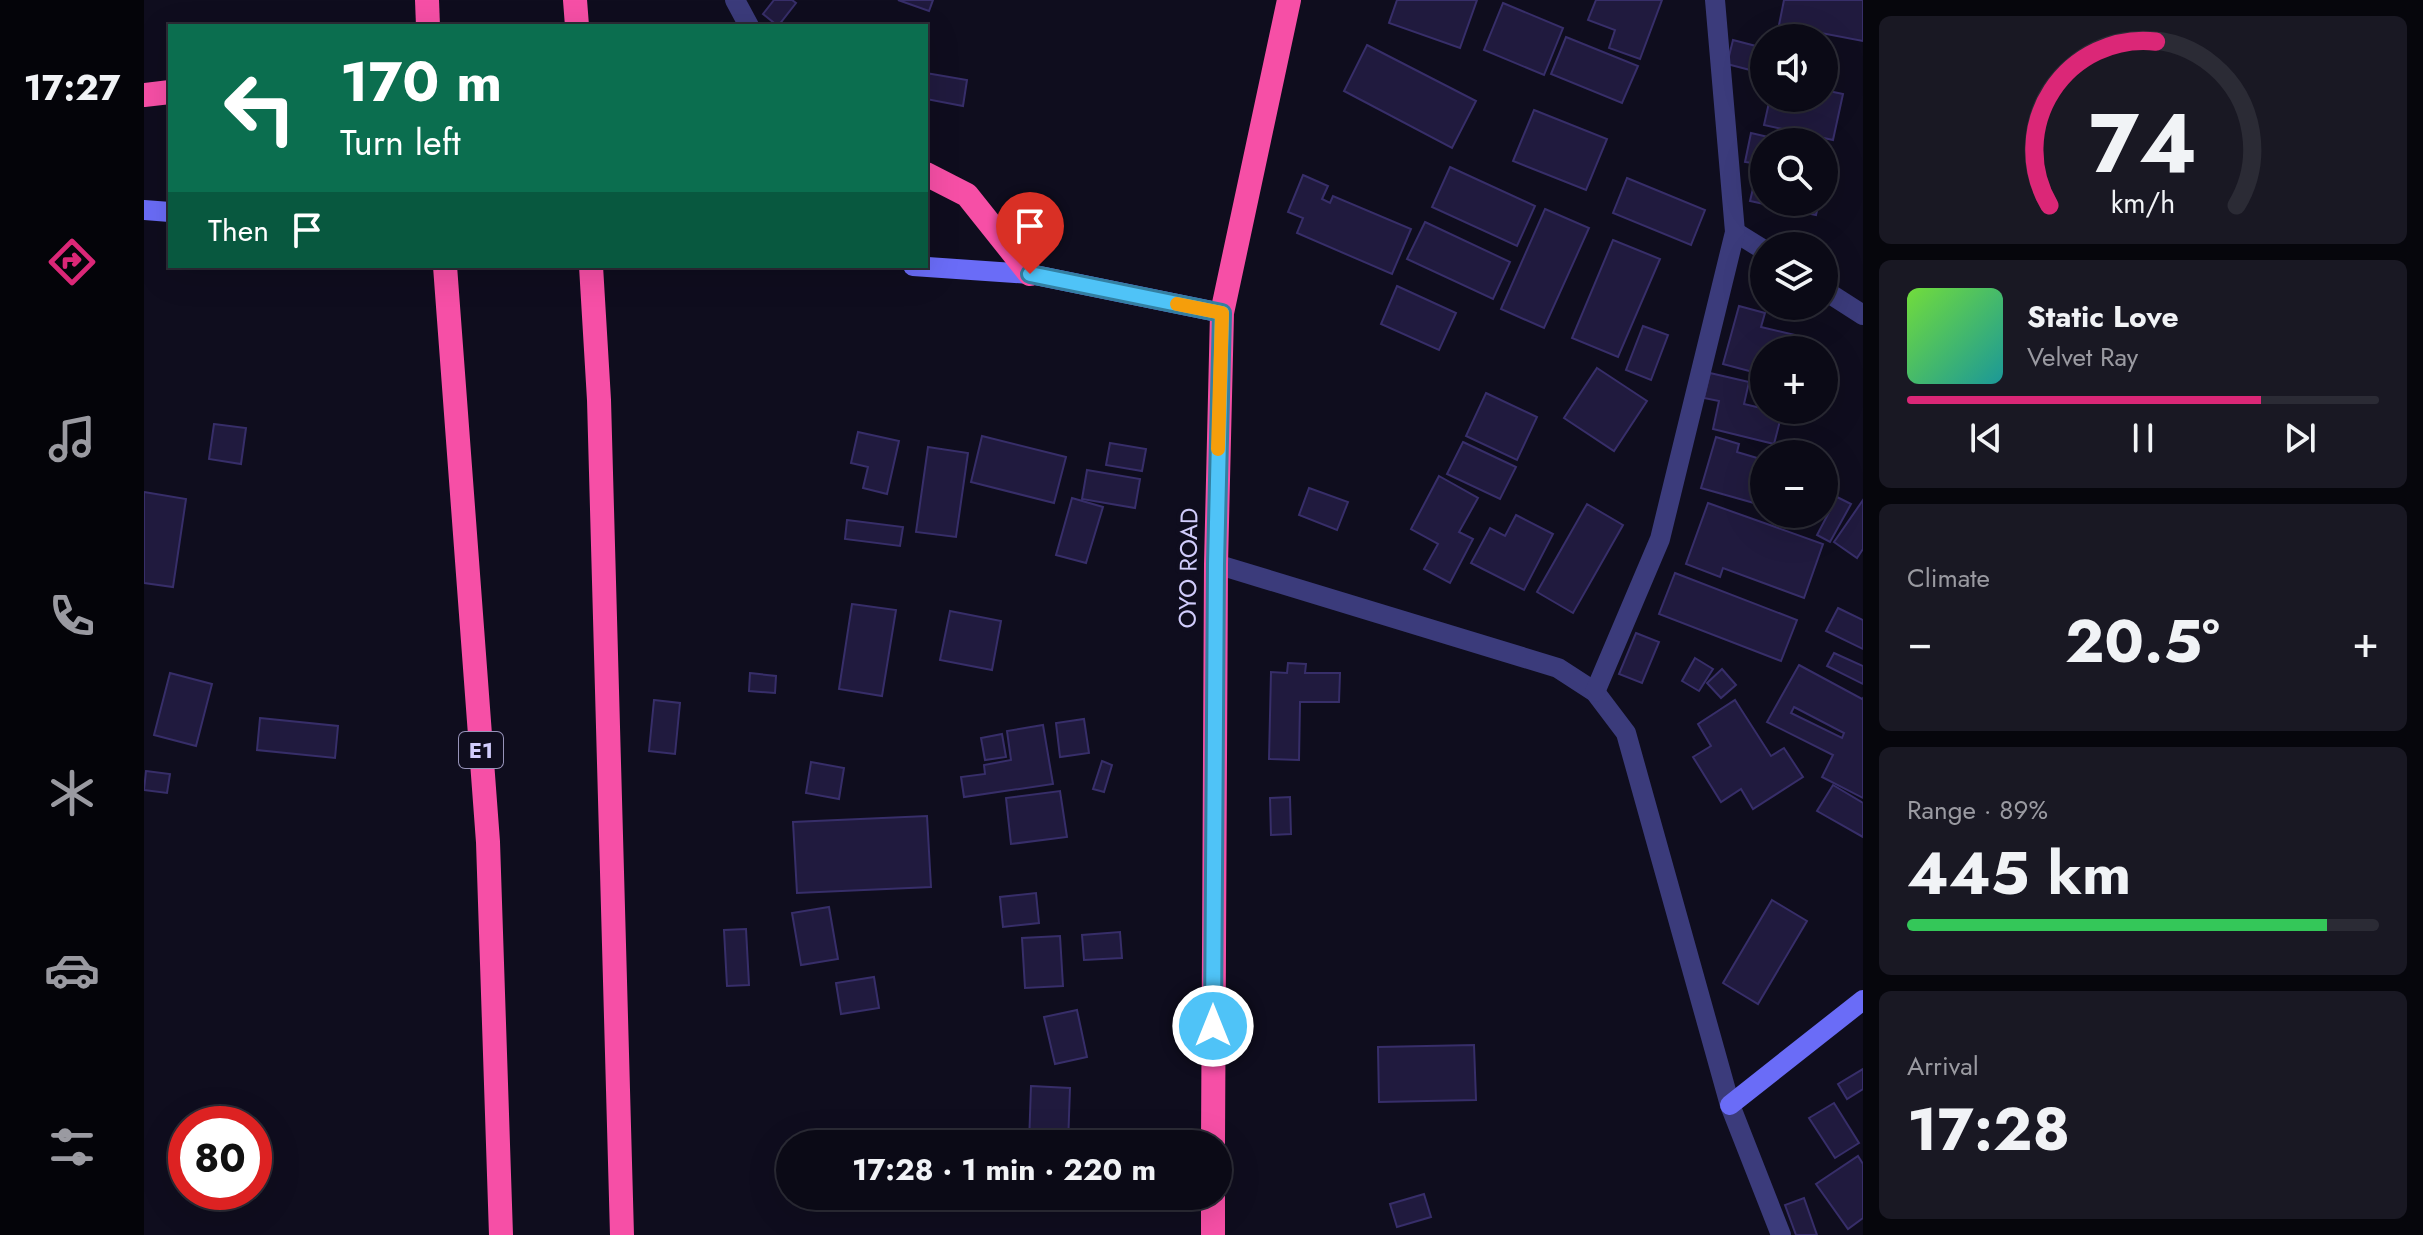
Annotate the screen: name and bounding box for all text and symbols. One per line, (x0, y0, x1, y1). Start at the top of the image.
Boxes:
map controls (1750, 24, 1838, 528)
button: sound (1750, 24, 1838, 112)
text: 170 m (340, 41, 502, 122)
icon: left (208, 56, 312, 160)
text: 17:27 (24, 61, 120, 113)
text: 74 (2089, 82, 2197, 202)
text: Turn left (340, 116, 461, 168)
button: search (1750, 128, 1838, 216)
text: km/h (2111, 182, 2175, 224)
pin (996, 192, 1064, 274)
icon: arrive (1008, 204, 1052, 248)
icon: arrive (285, 208, 329, 252)
text: Then (208, 209, 269, 252)
button: layers (1750, 232, 1838, 320)
icon: directions (44, 234, 100, 290)
text: Static Love (2027, 295, 2179, 338)
button: + (1750, 336, 1838, 424)
text: Velvet Ray (2027, 338, 2138, 376)
icon: music (44, 411, 100, 467)
icon: previous (1964, 416, 2008, 460)
icon: pause (2121, 416, 2165, 460)
icon: next (2278, 416, 2322, 460)
button: − (1750, 440, 1838, 528)
street label: OYO ROAD (1169, 507, 1207, 629)
text: Climate (1907, 559, 1990, 597)
icon: phone (44, 588, 100, 644)
text: 20.5° (2065, 598, 2220, 685)
text: − (1907, 610, 1933, 674)
text: + (2352, 610, 2379, 674)
road number: E1 (459, 732, 503, 768)
icon: climate (44, 765, 100, 821)
text: Range · 89% (1907, 791, 2048, 829)
text: 445 km (1907, 830, 2131, 917)
icon: car (44, 942, 100, 998)
position arrow (1171, 984, 1255, 1068)
text: Arrival (1907, 1047, 1979, 1085)
text: 17:28 (1907, 1086, 2070, 1173)
speed limit sign: 80 (168, 1106, 272, 1210)
icon: filters (44, 1119, 100, 1175)
text: 17:28 · 1 min · 220 m (852, 1148, 1156, 1191)

